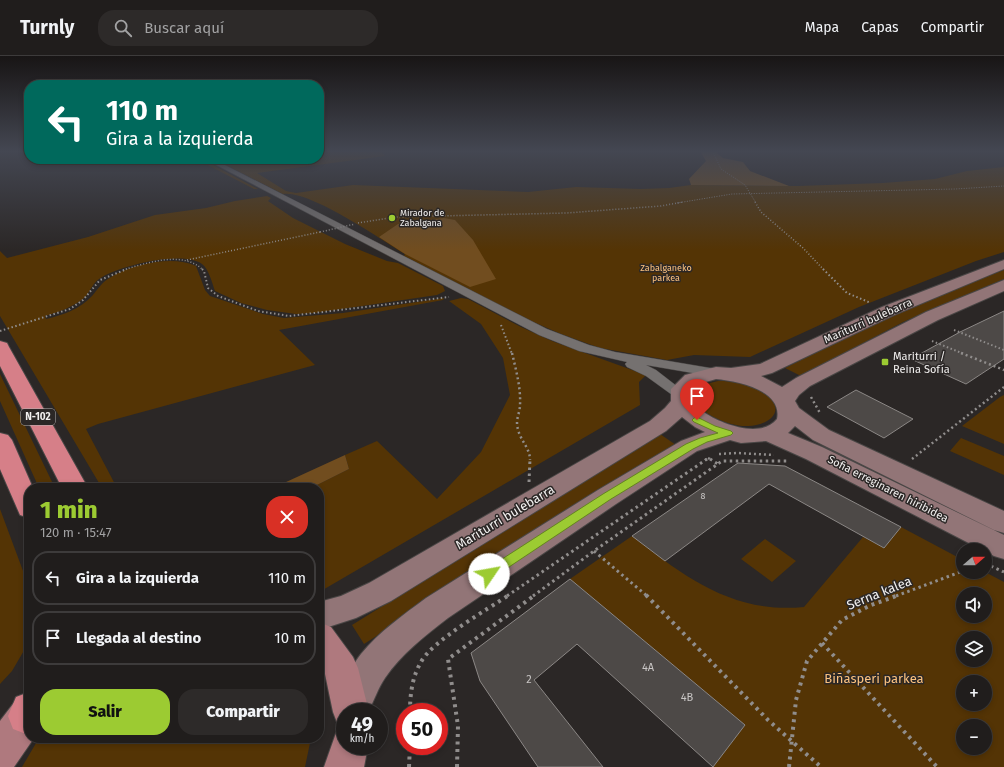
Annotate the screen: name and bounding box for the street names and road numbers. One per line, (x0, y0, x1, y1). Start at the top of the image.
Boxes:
street label: Mariturri bulebarra (822, 296, 914, 346)
road number: N-102 (21, 409, 55, 425)
street label: Sofia erreginaren hiribidea (826, 453, 950, 525)
street label: Mariturri bulebarra (453, 482, 557, 552)
street label: Serna kalea (844, 573, 914, 613)

